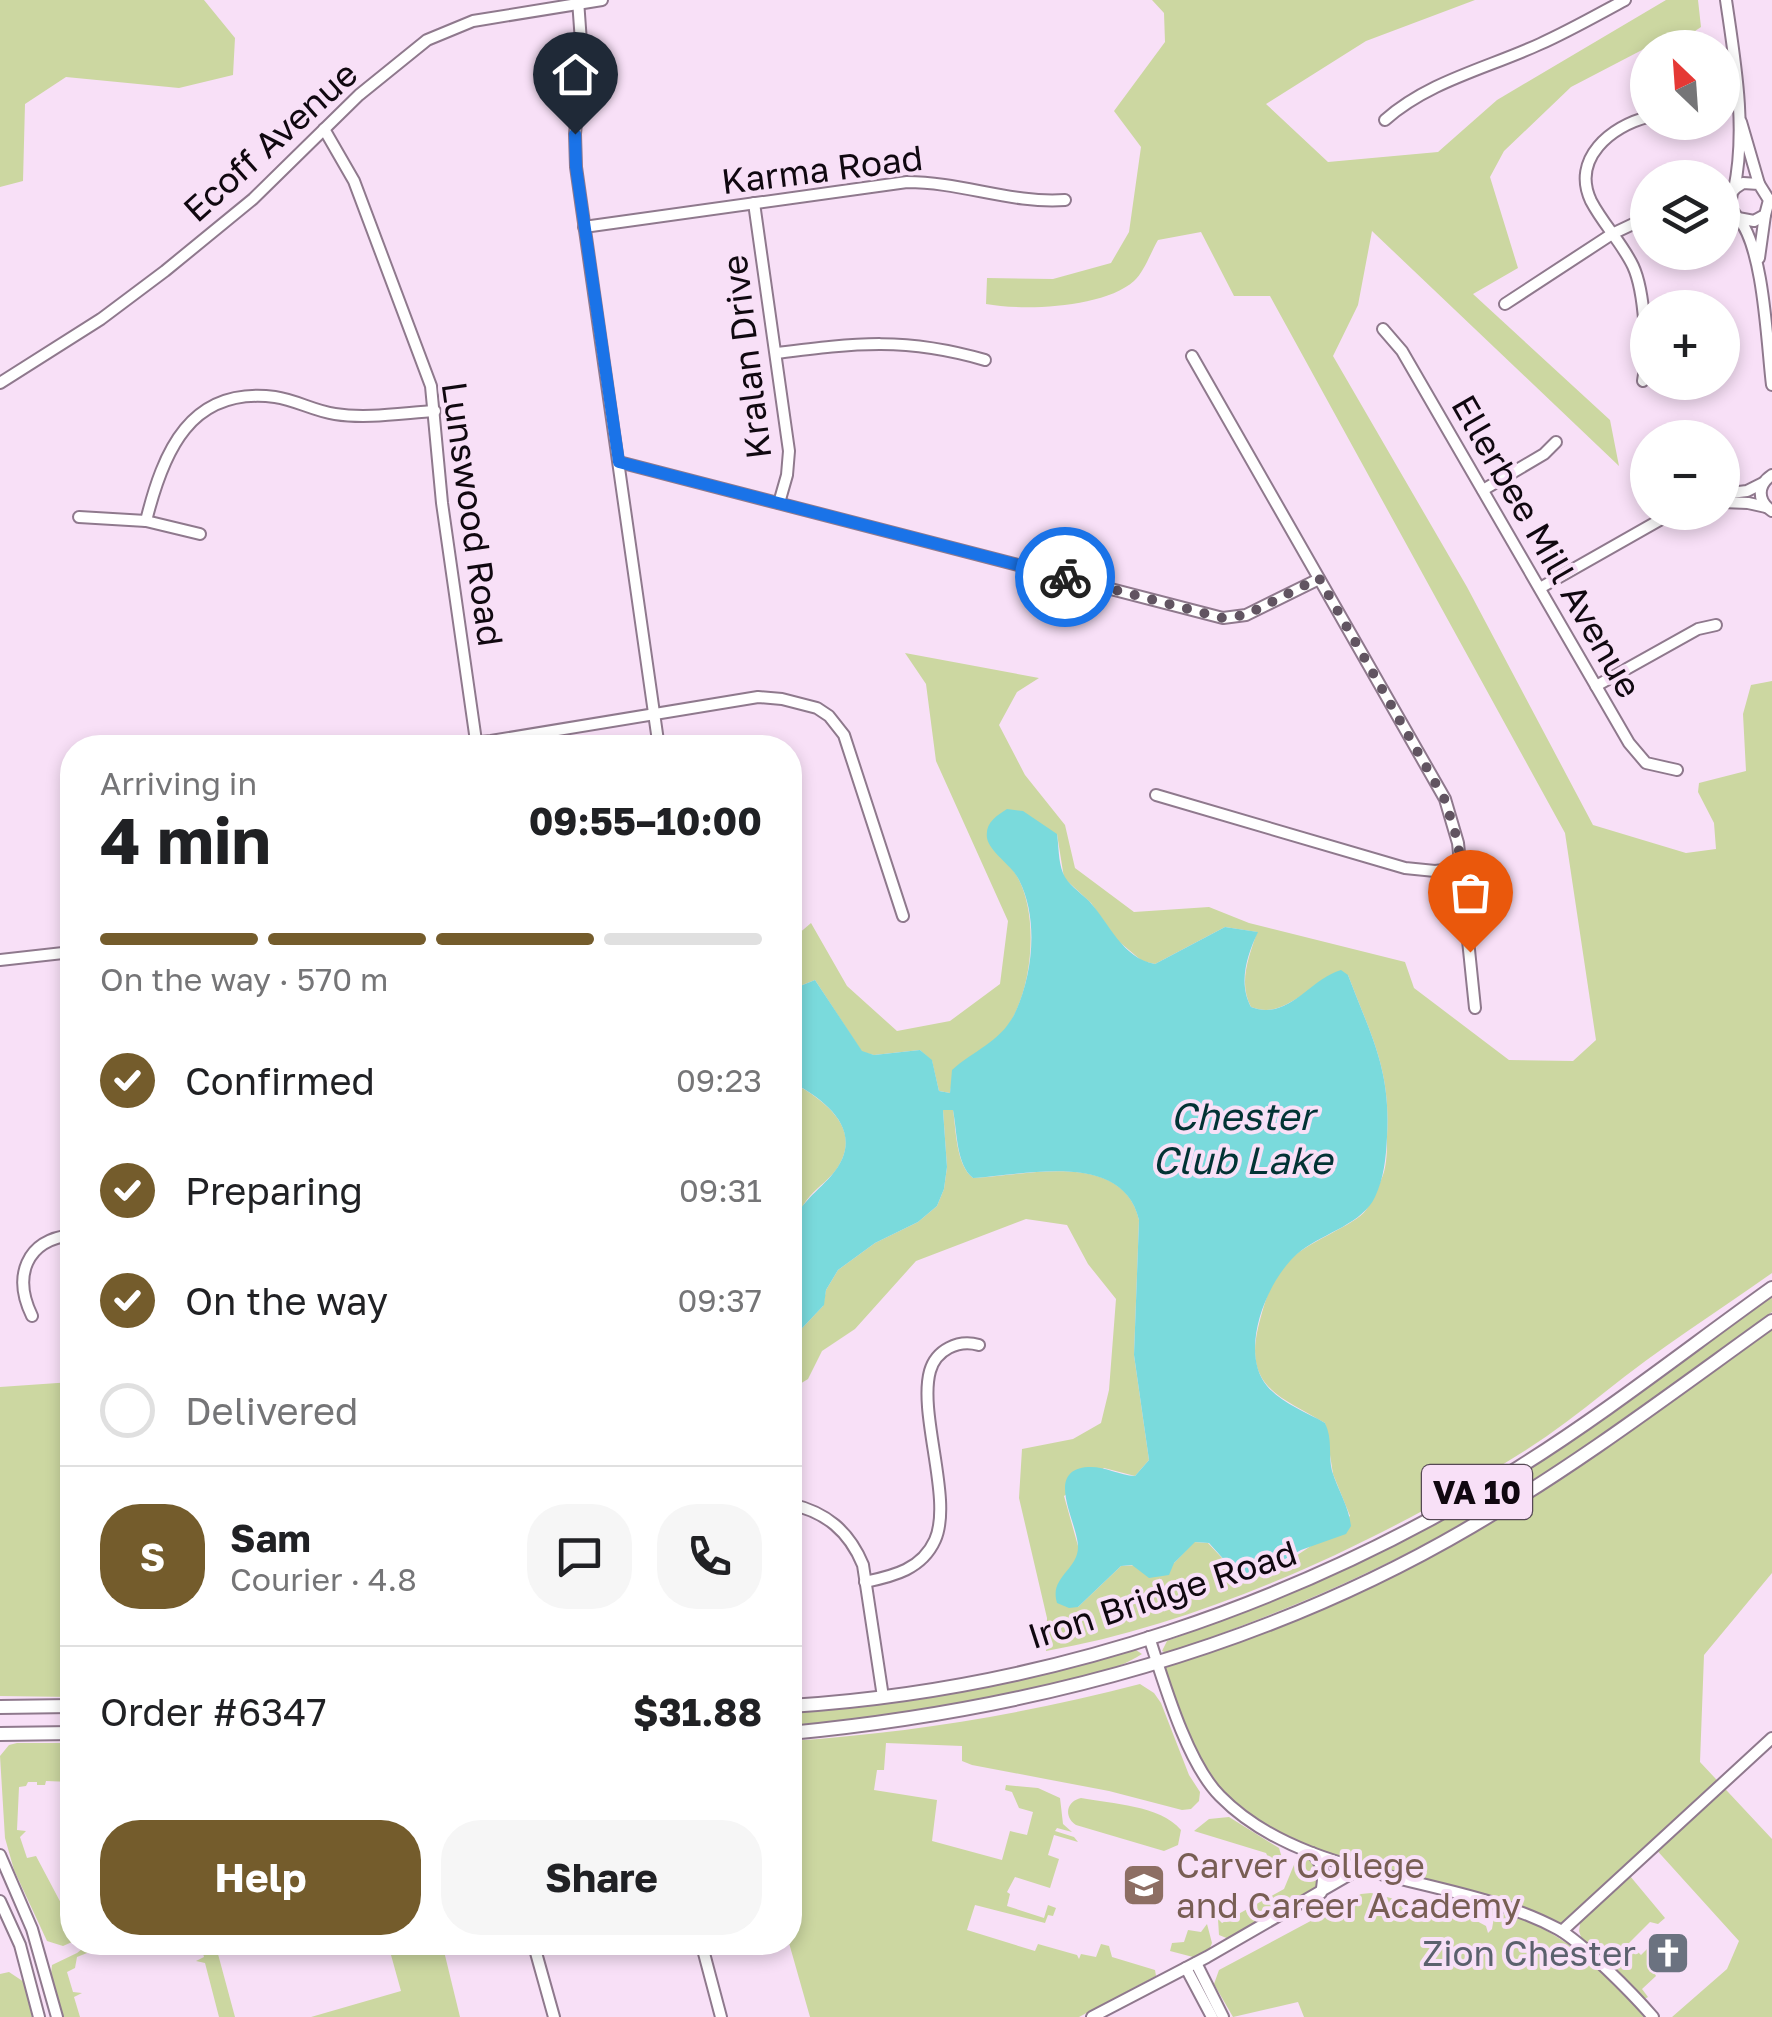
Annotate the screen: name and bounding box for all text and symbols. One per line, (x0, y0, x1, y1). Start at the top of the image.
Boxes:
north arrow (1630, 30, 1740, 140)
map controls (1630, 30, 1740, 530)
pin (533, 32, 618, 135)
icon: home (548, 47, 603, 102)
street label: Ecoff Avenue (175, 52, 365, 230)
street label: Karma Road (719, 136, 925, 202)
button: layers (1630, 160, 1740, 270)
street label: Kralan Drive (713, 253, 779, 461)
button: + (1630, 290, 1740, 400)
street label: Lunswood Road (434, 379, 512, 649)
street label: Ellerbee Mill Avenue (1443, 387, 1651, 705)
button: − (1630, 420, 1740, 530)
courier (1015, 527, 1115, 627)
icon: bike (1038, 550, 1093, 605)
text: Arriving in (100, 764, 257, 802)
text: 09:55–10:00 (529, 798, 762, 843)
text: 4 min (100, 800, 271, 878)
pin (1428, 850, 1513, 953)
icon: bag (1443, 865, 1498, 920)
text: On the way · 570 m (100, 960, 388, 998)
icon: check (100, 1053, 155, 1108)
text: Confirmed (185, 1058, 375, 1103)
text: 09:23 (676, 1061, 762, 1099)
water label: Chester Club Lake (1152, 1093, 1335, 1182)
icon: check (100, 1163, 155, 1218)
text: Preparing (185, 1168, 363, 1213)
text: 09:31 (679, 1171, 762, 1209)
icon: check (100, 1273, 155, 1328)
text: On the way (185, 1278, 388, 1323)
text: 09:37 (678, 1281, 762, 1319)
text: Delivered (185, 1388, 358, 1433)
road number: VA 10 (1422, 1465, 1532, 1519)
button: chat (527, 1504, 632, 1609)
button: phone (657, 1504, 762, 1609)
text: Sam (230, 1515, 311, 1560)
street label: Iron Bridge Road (1022, 1531, 1302, 1657)
text: S (140, 1534, 165, 1579)
text: Courier · 4.8 (230, 1560, 417, 1598)
text: Order #6347 (100, 1689, 327, 1734)
text: $31.88 (633, 1689, 762, 1734)
button: Help (100, 1820, 421, 1935)
button: Share (441, 1820, 762, 1935)
place label: Carver College and Career Academy (1176, 1844, 1521, 1926)
school or university icon: Carver College and Career Academy (1121, 1862, 1167, 1908)
church icon: Zion Chester (1645, 1930, 1691, 1976)
place label: Zion Chester (1422, 1932, 1636, 1974)

